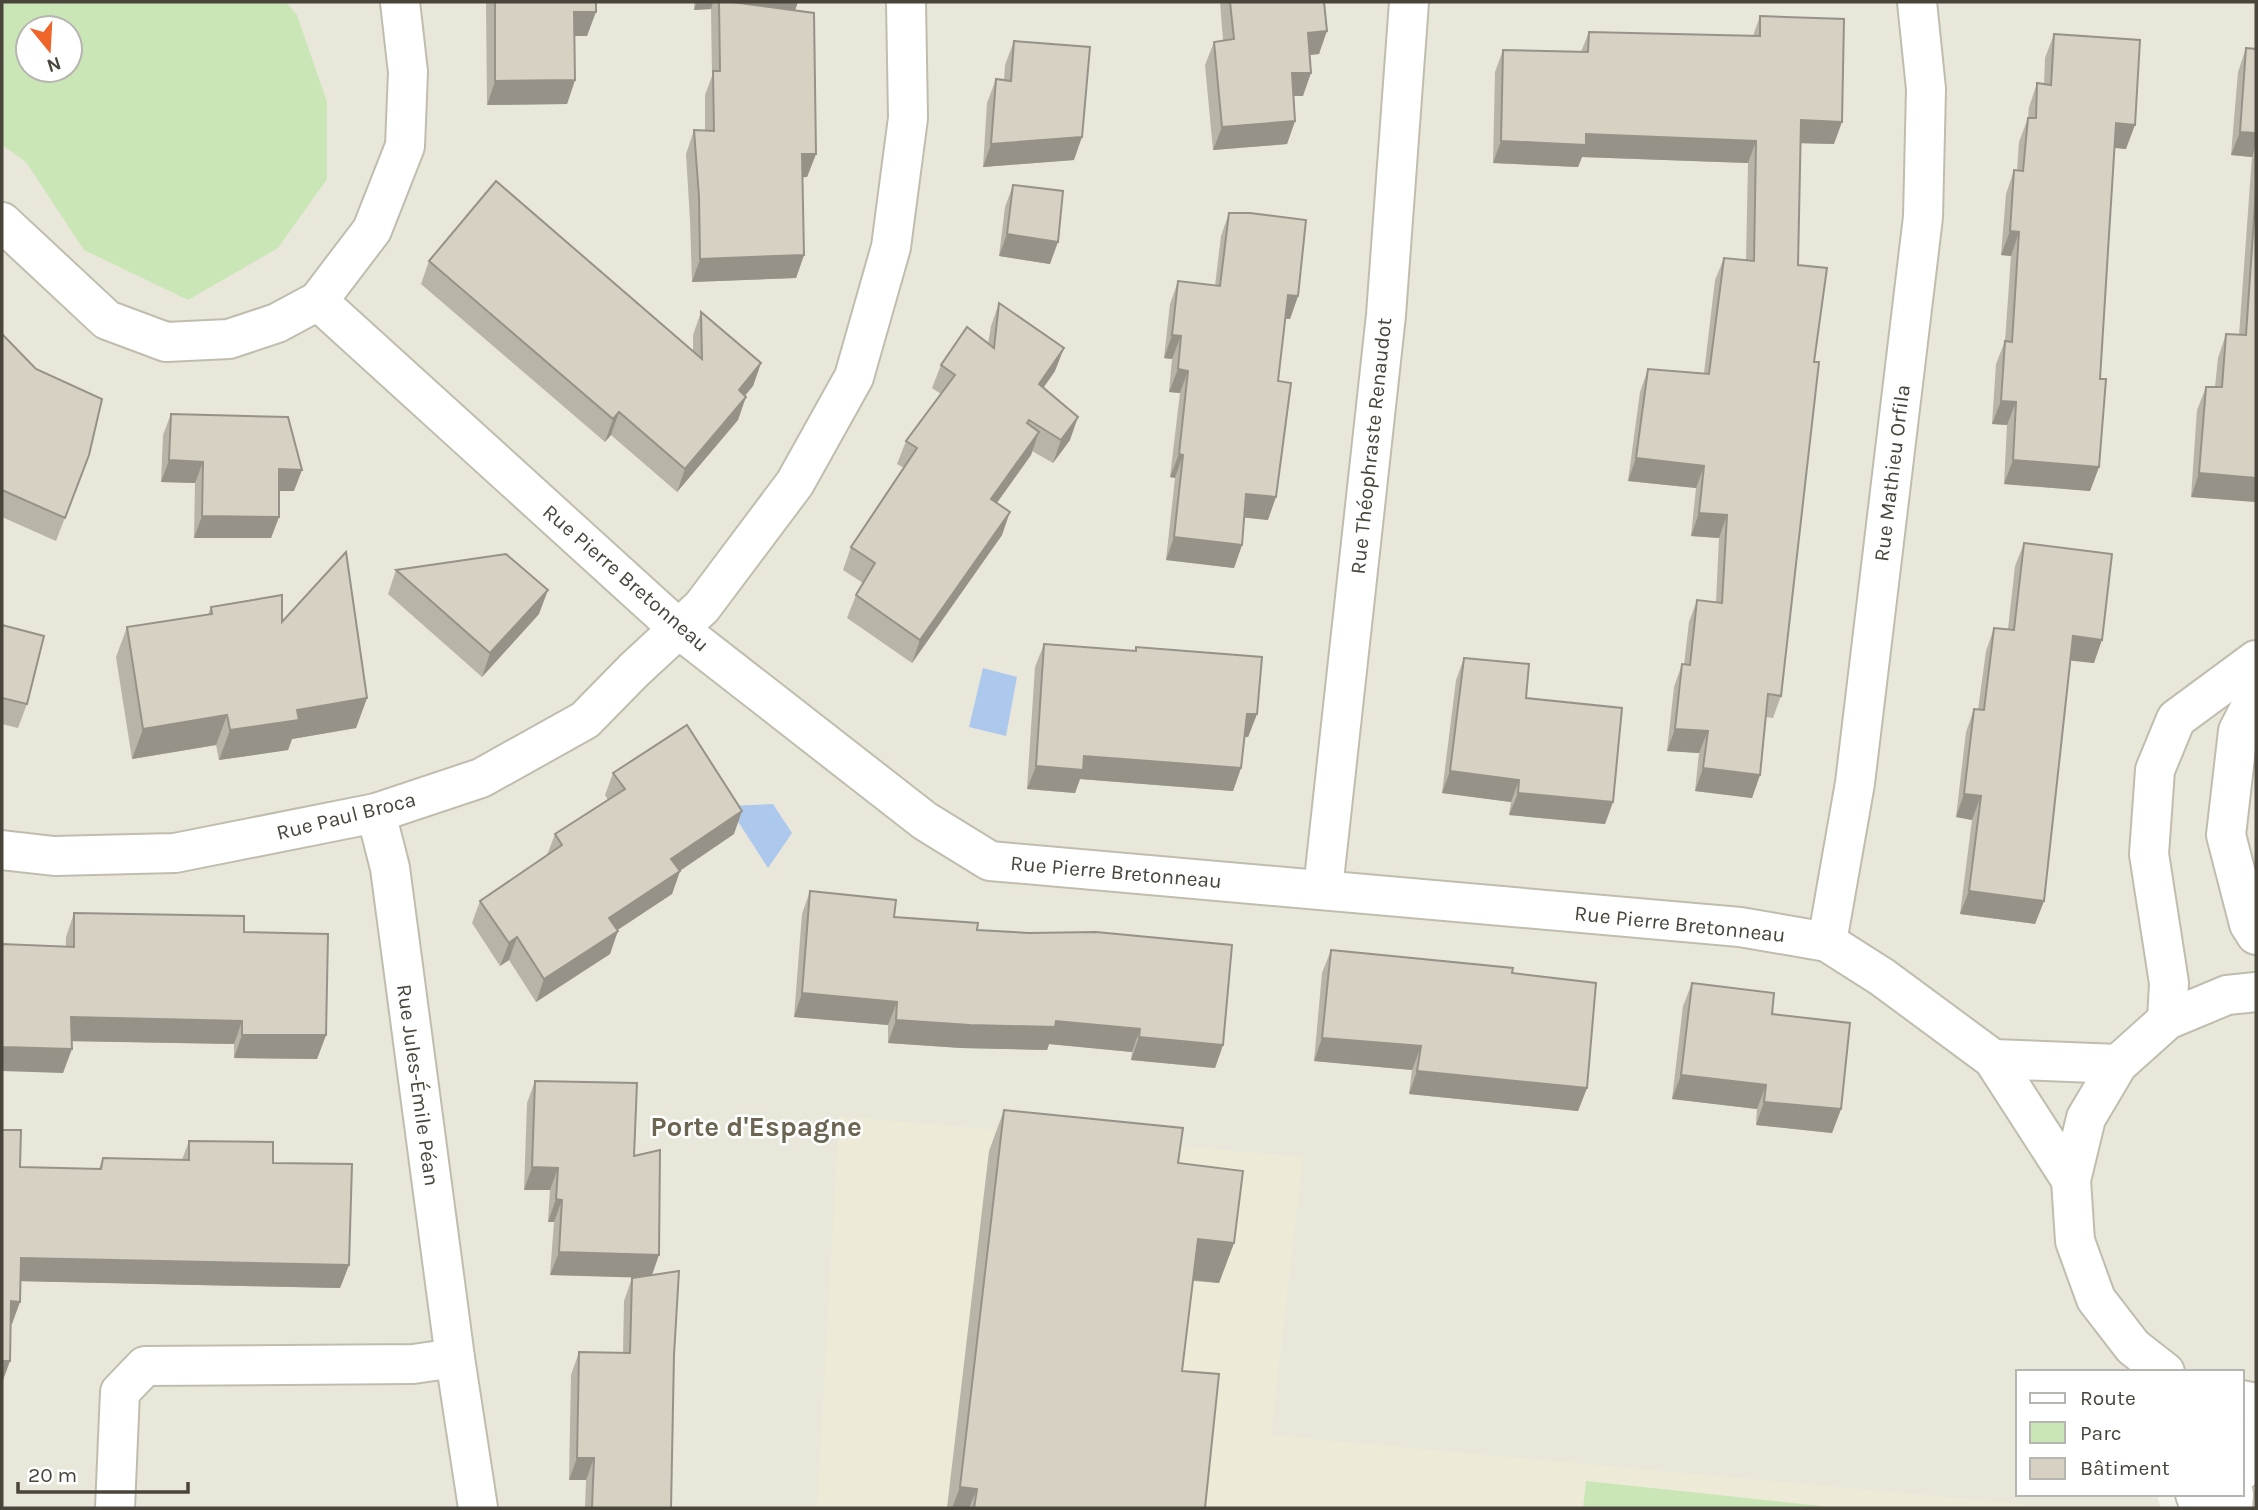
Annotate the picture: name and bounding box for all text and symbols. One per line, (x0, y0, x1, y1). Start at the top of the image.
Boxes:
north arrow (14, 14, 84, 84)
text: N (44, 52, 64, 77)
street label: Rue Théophraste Renaudot (1346, 316, 1396, 576)
street label: Rue Mathieu Orfila (1869, 383, 1915, 563)
street label: Rue Pierre Bretonneau (538, 499, 714, 657)
street label: Rue Paul Broca (274, 787, 418, 845)
street label: Rue Pierre Bretonneau (1009, 851, 1223, 893)
street label: Rue Pierre Bretonneau (1573, 901, 1787, 947)
street label: Rue Jules-Émile Péan (392, 983, 444, 1187)
district label: Porte d'Espagne (650, 1110, 862, 1143)
legend (2016, 1370, 2244, 1496)
text: Route (2080, 1386, 2136, 1410)
text: Parc (2080, 1421, 2122, 1445)
scale bar (18, 1450, 187, 1494)
text: Bâtiment (2080, 1456, 2170, 1480)
text: 20 m (28, 1463, 77, 1487)

